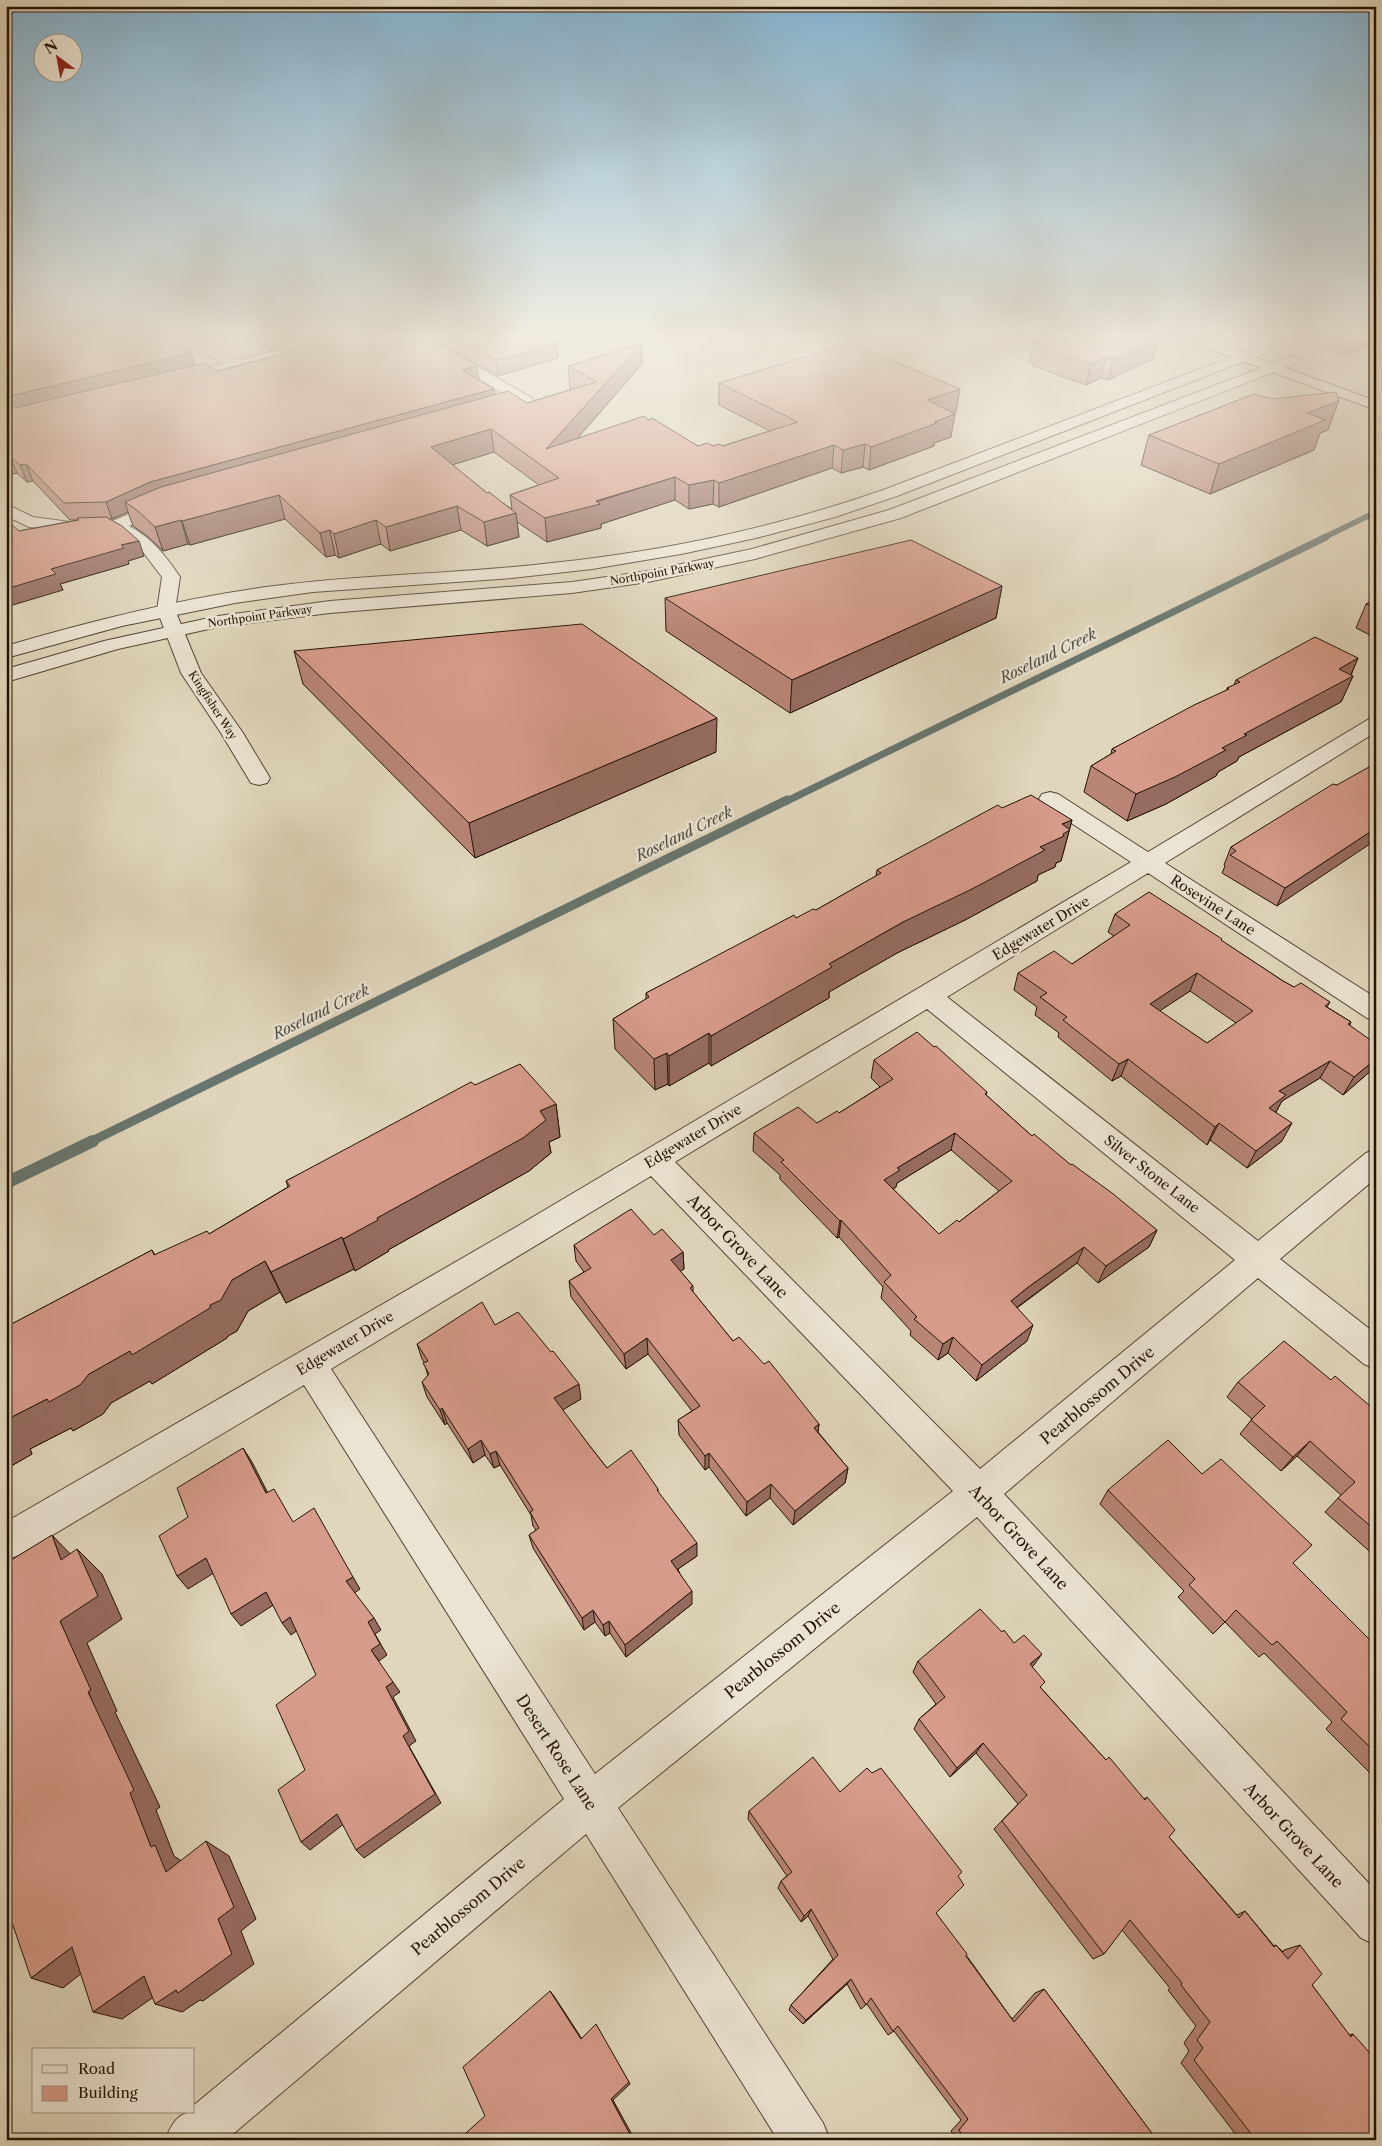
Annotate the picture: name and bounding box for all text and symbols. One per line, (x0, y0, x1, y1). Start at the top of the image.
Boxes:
north arrow (32, 32, 82, 82)
text: N (41, 36, 61, 58)
street label: Northpoint Parkway (609, 556, 716, 588)
street label: Northpoint Parkway (207, 602, 314, 630)
water label: Roseland Creek (995, 624, 1099, 688)
street label: Kingfisher Way (186, 668, 241, 743)
water label: Roseland Creek (631, 802, 735, 866)
street label: Rosevine Lane (1167, 871, 1259, 939)
street label: Edgewater Drive (989, 892, 1093, 964)
water label: Roseland Creek (268, 980, 372, 1044)
street label: Edgewater Drive (641, 1100, 745, 1172)
street label: Silver Stone Lane (1101, 1131, 1204, 1217)
street label: Arbor Grove Lane (683, 1189, 793, 1302)
street label: Edgewater Drive (293, 1307, 397, 1379)
street label: Pearblossom Drive (1036, 1341, 1158, 1449)
street label: Arbor Grove Lane (964, 1479, 1073, 1594)
street label: Pearblossom Drive (720, 1597, 844, 1703)
street label: Desert Rose Lane (512, 1690, 602, 1814)
street label: Arbor Grove Lane (1239, 1777, 1348, 1892)
street label: Pearblossom Drive (407, 1852, 529, 1960)
legend (32, 2048, 195, 2114)
text: Road (78, 2059, 115, 2078)
text: Building (78, 2083, 138, 2102)

